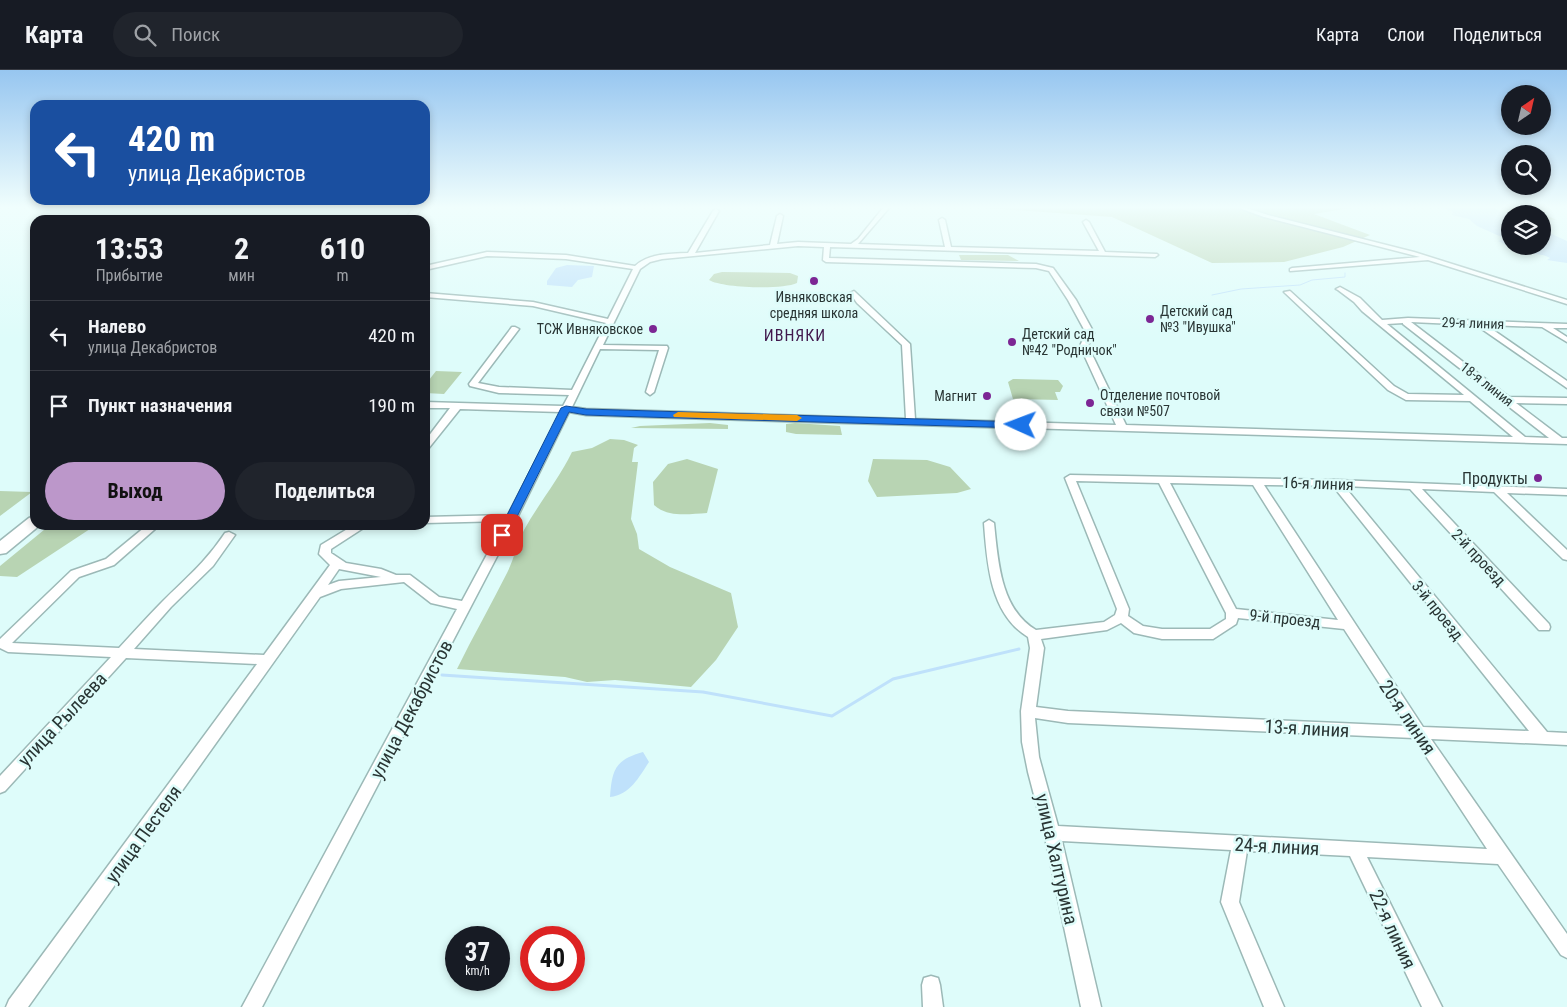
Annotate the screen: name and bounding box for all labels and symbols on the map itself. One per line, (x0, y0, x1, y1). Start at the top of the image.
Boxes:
north arrow (1501, 85, 1551, 135)
marker: Ивняковская средняя школа (808, 275, 820, 287)
place label: Ивняковская средняя школа (770, 289, 858, 321)
place label: Детский сад №3 "Ивушка" (1160, 303, 1236, 335)
marker: Детский сад №3 "Ивушка" (1144, 313, 1156, 325)
street label: 29-я линия (1441, 314, 1505, 332)
place label: ТСЖ Ивняковское (537, 321, 643, 337)
marker: ТСЖ Ивняковское (647, 323, 659, 335)
district label: ИВНЯКИ (764, 326, 826, 345)
place label: Детский сад №42 "Родничок" (1022, 326, 1117, 358)
marker: Детский сад №42 "Родничок" (1006, 336, 1018, 348)
street label: 18-я линия (1457, 358, 1517, 410)
place label: Отделение почтовой связи №507 (1100, 387, 1220, 419)
place label: Магнит (934, 388, 977, 404)
marker: Магнит (981, 390, 993, 402)
marker: Отделение почтовой связи №507 (1084, 397, 1096, 409)
position arrow (994, 398, 1046, 450)
place label: Продукты (1462, 469, 1528, 488)
marker: Продукты (1532, 472, 1544, 484)
street label: 16-я линия (1282, 473, 1354, 494)
pin (481, 514, 523, 556)
street label: 2-й проезд (1447, 525, 1510, 590)
street label: 3-й проезд (1408, 577, 1468, 644)
street label: 9-й проезд (1249, 605, 1322, 632)
street label: улица Декабристов (365, 636, 458, 782)
street label: улица Рылеева (13, 668, 112, 771)
street label: 20-я линия (1374, 676, 1441, 759)
street label: 13-я линия (1264, 715, 1350, 742)
street label: улица Пестеля (100, 781, 186, 888)
street label: улица Халтурина (1030, 791, 1083, 927)
street label: 24-я линия (1234, 833, 1320, 860)
street label: 22-я линия (1364, 886, 1421, 973)
speed limit sign: 40 (520, 926, 585, 991)

